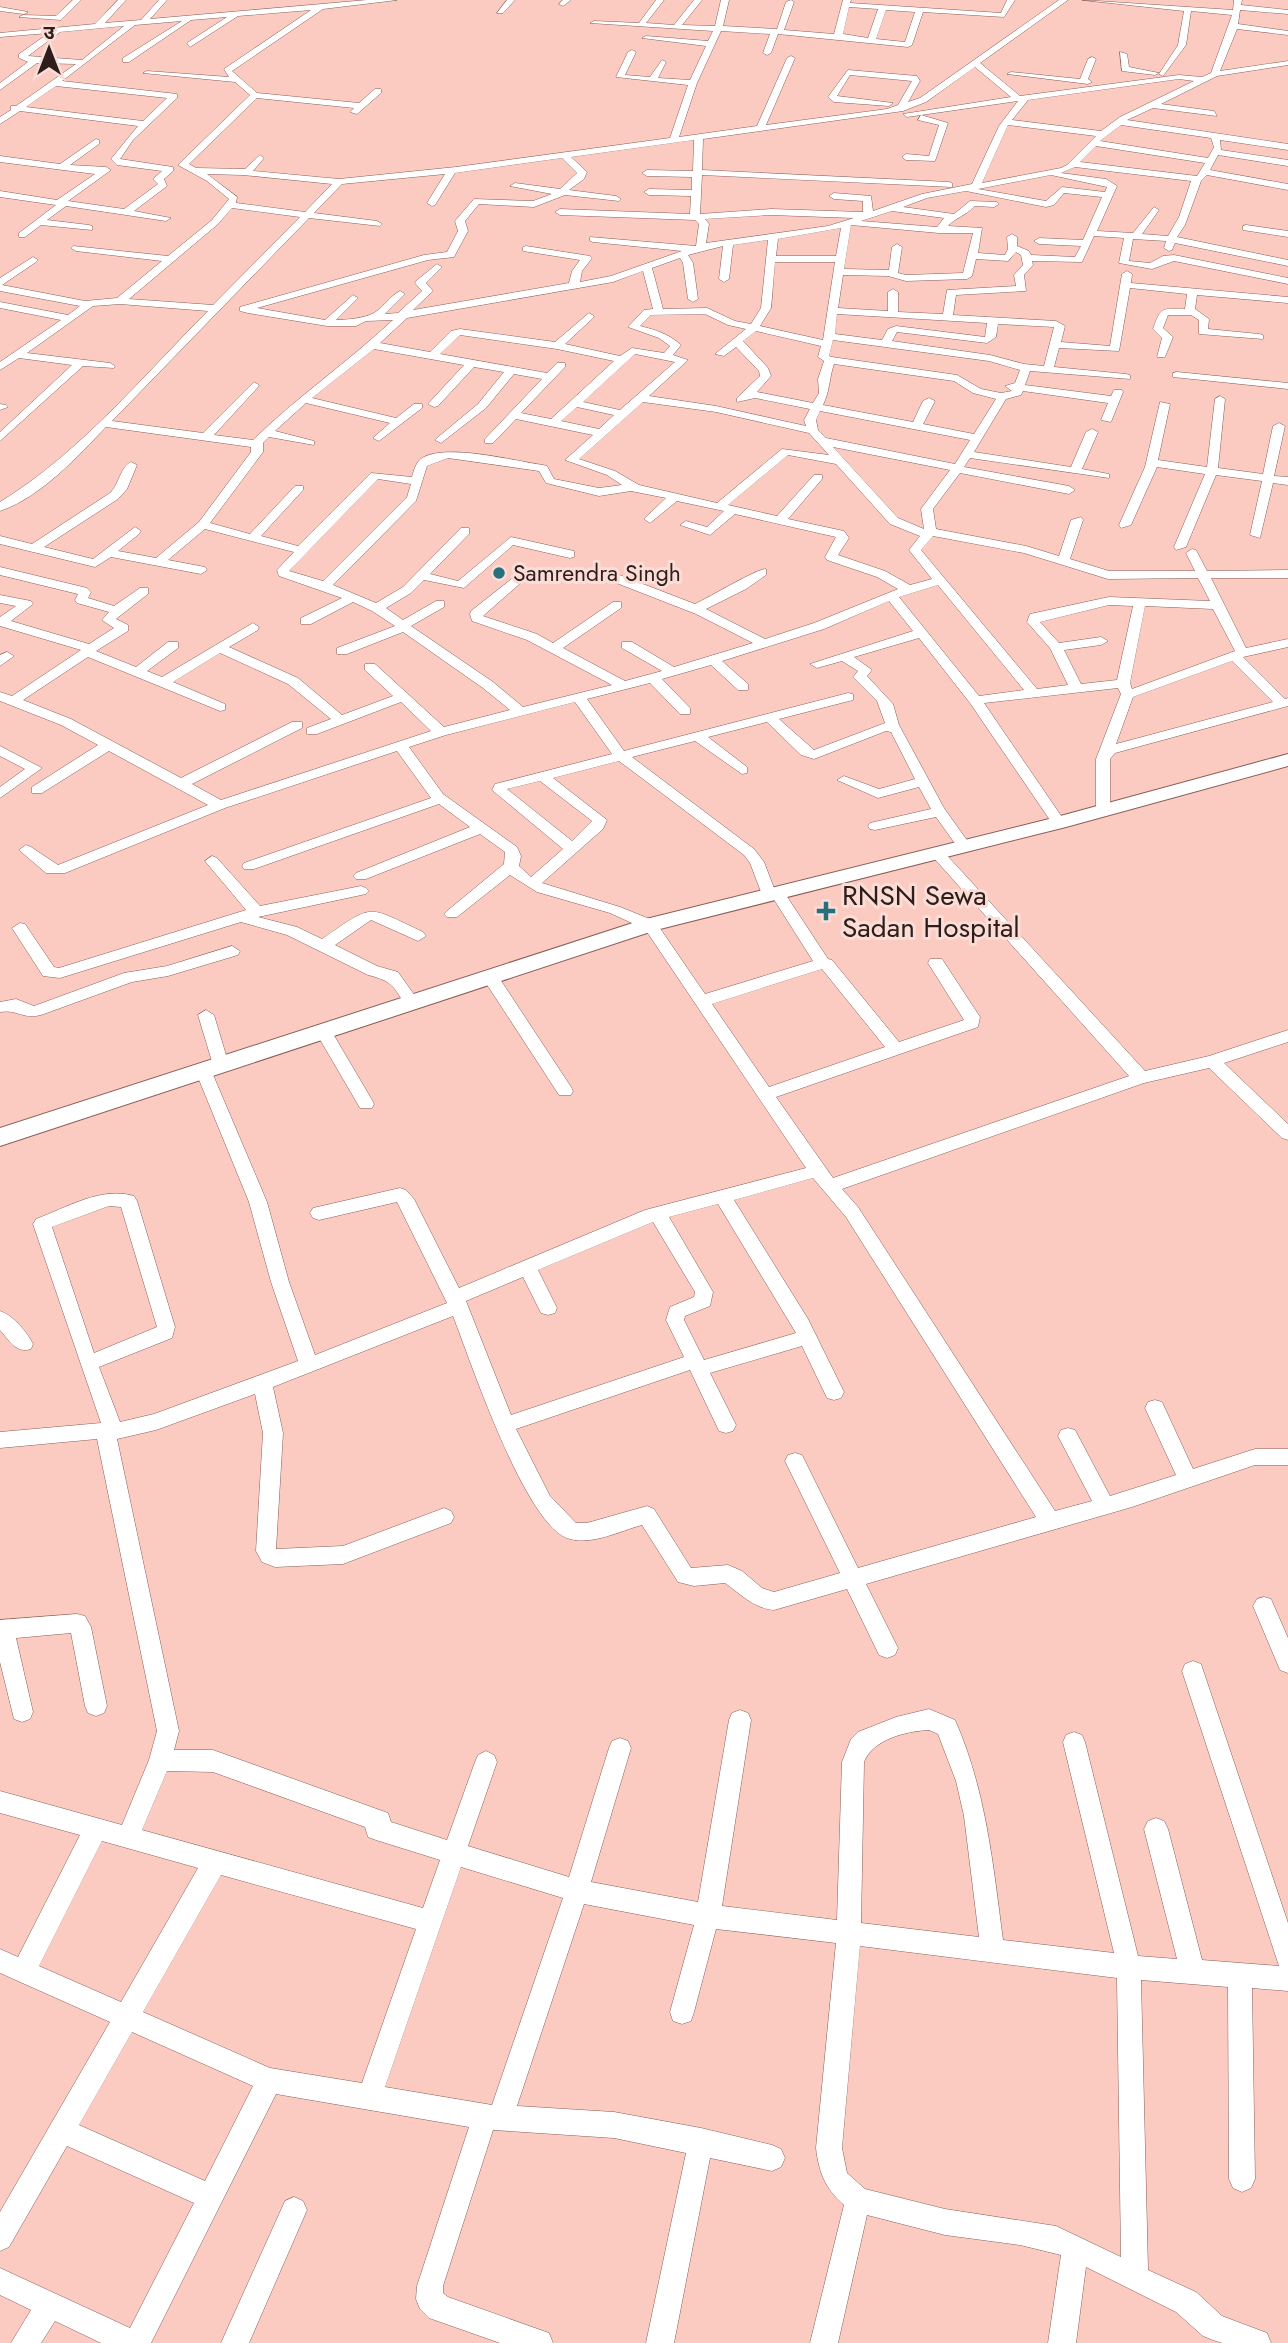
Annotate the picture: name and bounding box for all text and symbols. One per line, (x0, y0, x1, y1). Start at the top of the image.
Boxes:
north arrow (14, 14, 84, 84)
text: उ (43, 19, 55, 46)
place label: Samrendra Singh (513, 556, 681, 590)
marker: Samrendra Singh (491, 565, 507, 581)
place label: RNSN Sewa Sadan Hospital (842, 875, 1020, 948)
marker: RNSN Sewa Sadan Hospital (816, 901, 836, 921)

